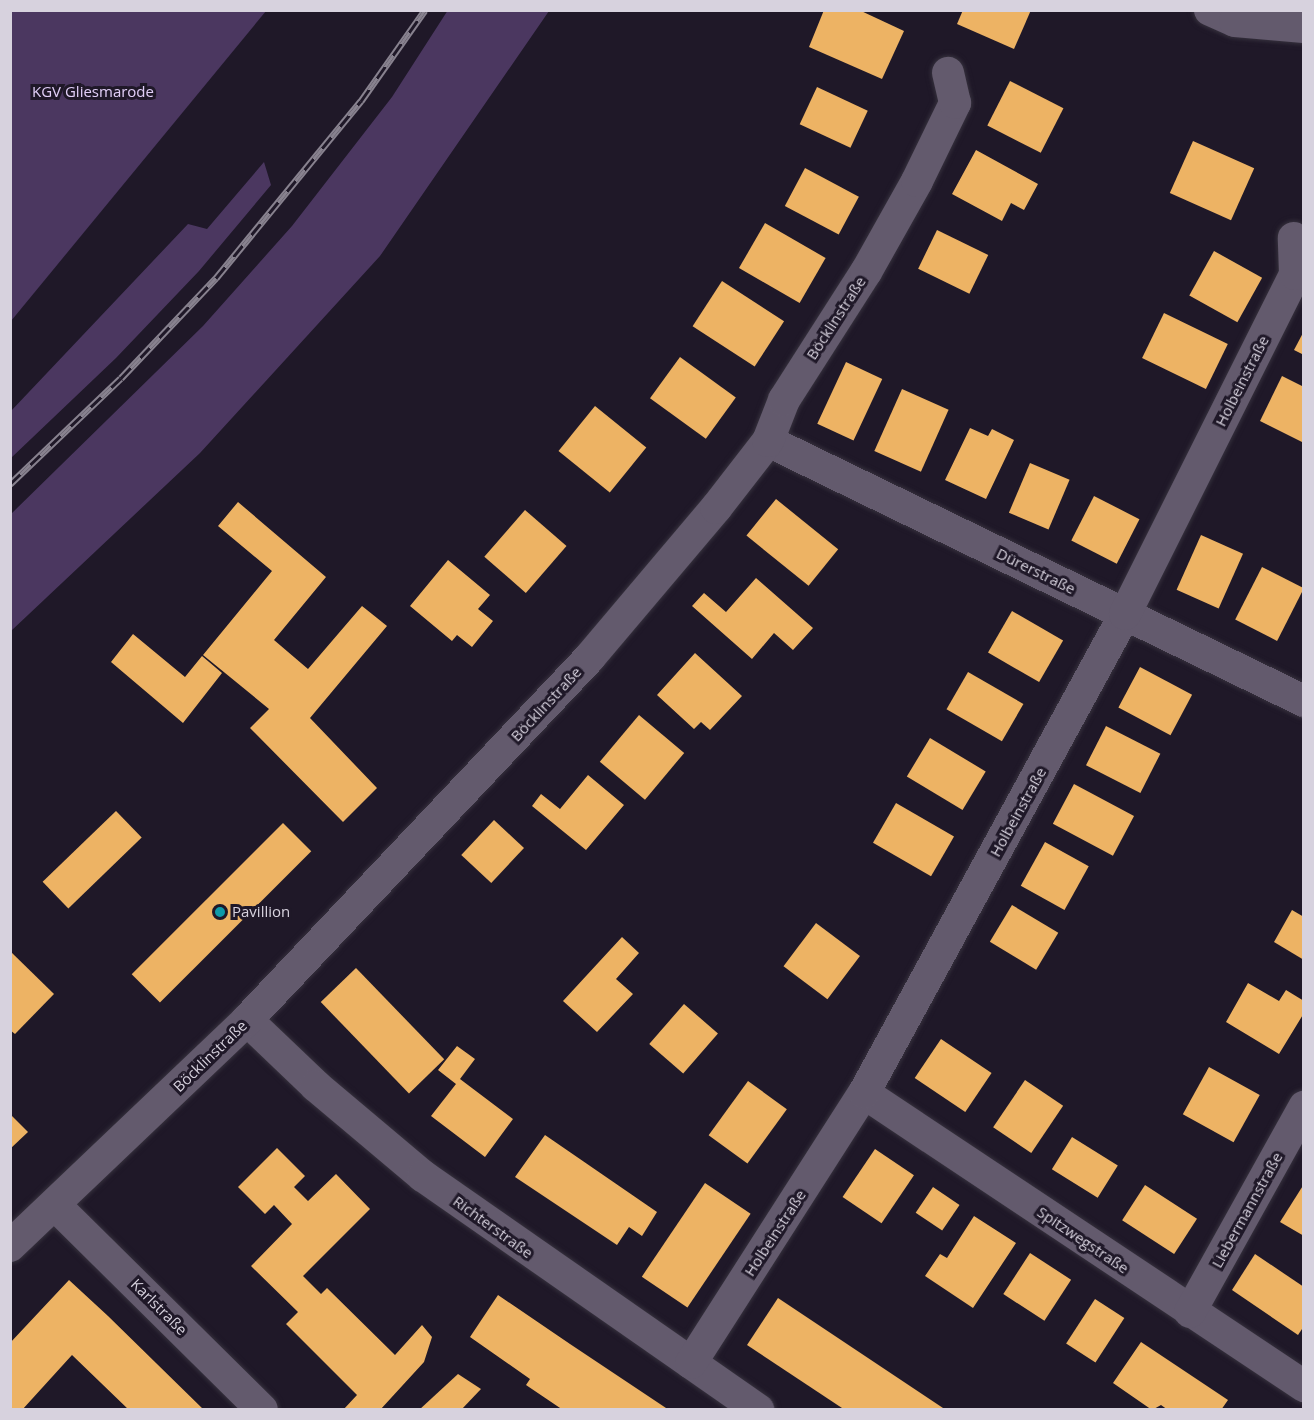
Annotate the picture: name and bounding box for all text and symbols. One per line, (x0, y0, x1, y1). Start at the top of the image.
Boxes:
park label: KGV Gliesmarode (32, 83, 154, 101)
street label: Böcklinstraße (803, 273, 869, 363)
street label: Holbeinstraße (1211, 333, 1273, 429)
street label: Dürerstraße (994, 544, 1078, 598)
street label: Böcklinstraße (507, 663, 585, 745)
street label: Holbeinstraße (986, 764, 1050, 860)
place label: Pavillion (232, 903, 290, 921)
marker: Pavillion (213, 905, 227, 919)
street label: Böcklinstraße (169, 1016, 251, 1096)
street label: Liebermannstraße (1208, 1149, 1286, 1271)
street label: Holbeinstraße (740, 1187, 810, 1279)
street label: Richterstraße (450, 1192, 536, 1262)
street label: Spitzwegstraße (1034, 1203, 1132, 1277)
street label: Karlstraße (127, 1275, 191, 1339)

